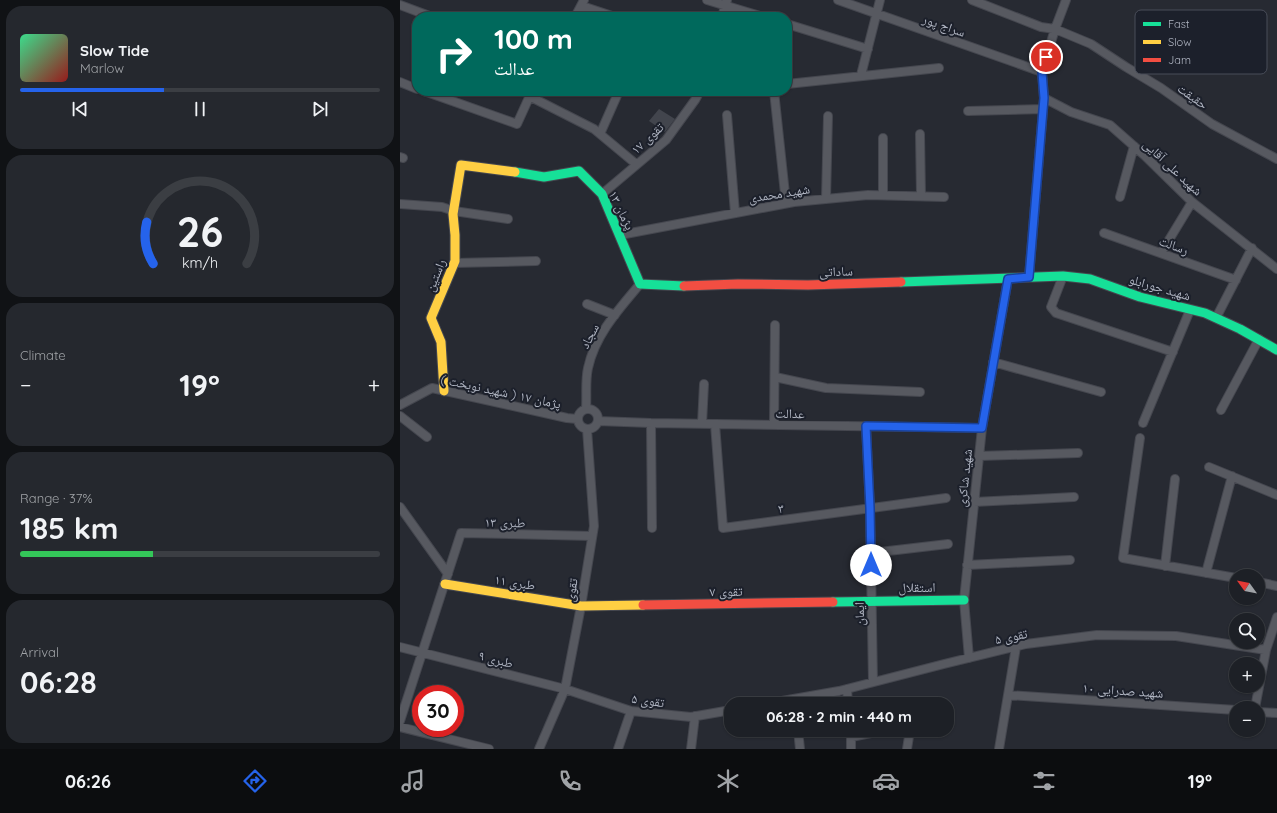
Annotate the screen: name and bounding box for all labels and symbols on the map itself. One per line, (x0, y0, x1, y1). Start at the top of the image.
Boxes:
street label: سراج پور (919, 10, 968, 42)
legend (1135, 10, 1267, 74)
text: Fast (1168, 17, 1190, 31)
text: Slow (1168, 35, 1192, 49)
pin (1029, 40, 1063, 74)
text: Jam (1168, 53, 1191, 67)
street label: حقیقت (1175, 80, 1211, 113)
street label: تقوی ۱۷ (627, 119, 667, 158)
street label: شهید علی آقایی (1139, 135, 1206, 199)
street label: شهید محمدی (747, 180, 811, 207)
street label: پژمان ۱۳ (605, 188, 638, 233)
street label: رسالت (1157, 232, 1191, 259)
street label: راستین (421, 256, 450, 294)
street label: ساداتی (819, 262, 853, 281)
street label: شهید جورابلو (1127, 271, 1193, 304)
street label: سجاد (576, 321, 602, 351)
street label: پژمان ۱۷ ( شهید نوبخت ) (439, 370, 563, 413)
street label: عدالت (775, 405, 805, 421)
street label: شهید شاکری (953, 448, 976, 508)
street label: ۳ (777, 500, 785, 516)
street label: طبری ۱۳ (484, 514, 526, 531)
position arrow (850, 544, 892, 586)
north arrow (1229, 569, 1265, 605)
street label: طبری ۱۱ (493, 571, 536, 594)
street label: تقوی (561, 577, 582, 603)
street label: استقلال (898, 579, 936, 596)
street label: تقوی ۷ (709, 583, 743, 600)
street label: ایمان (851, 602, 868, 626)
street label: تقوی ۵ (993, 625, 1029, 648)
street label: طبری ۹ (477, 647, 515, 672)
street label: شهید صدرایی ۱۰ (1082, 679, 1164, 702)
speed limit sign: 30 (412, 685, 464, 737)
street label: تقوی ۵ (630, 690, 666, 711)

